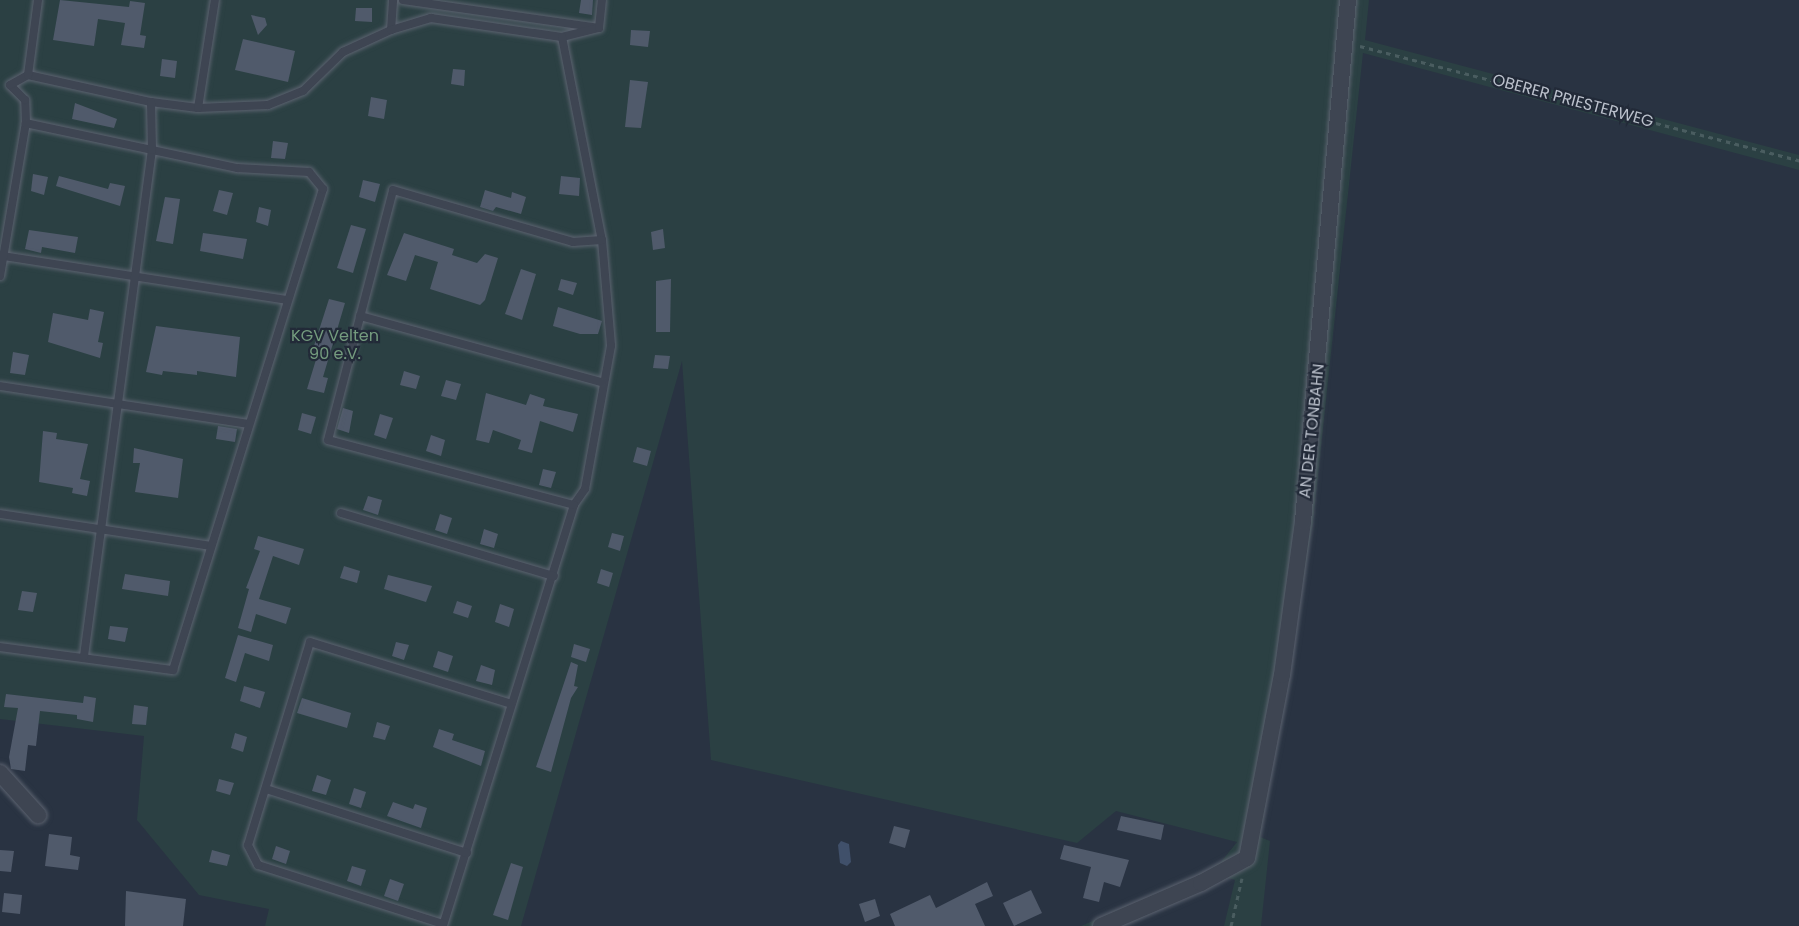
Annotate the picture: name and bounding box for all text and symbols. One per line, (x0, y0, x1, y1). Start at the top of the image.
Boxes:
street label: OBERER PRIESTERWEG (1490, 70, 1656, 132)
park label: KGV Velten 90 e.V. (291, 326, 379, 364)
street label: AN DER TONBAHN (1295, 363, 1329, 499)

